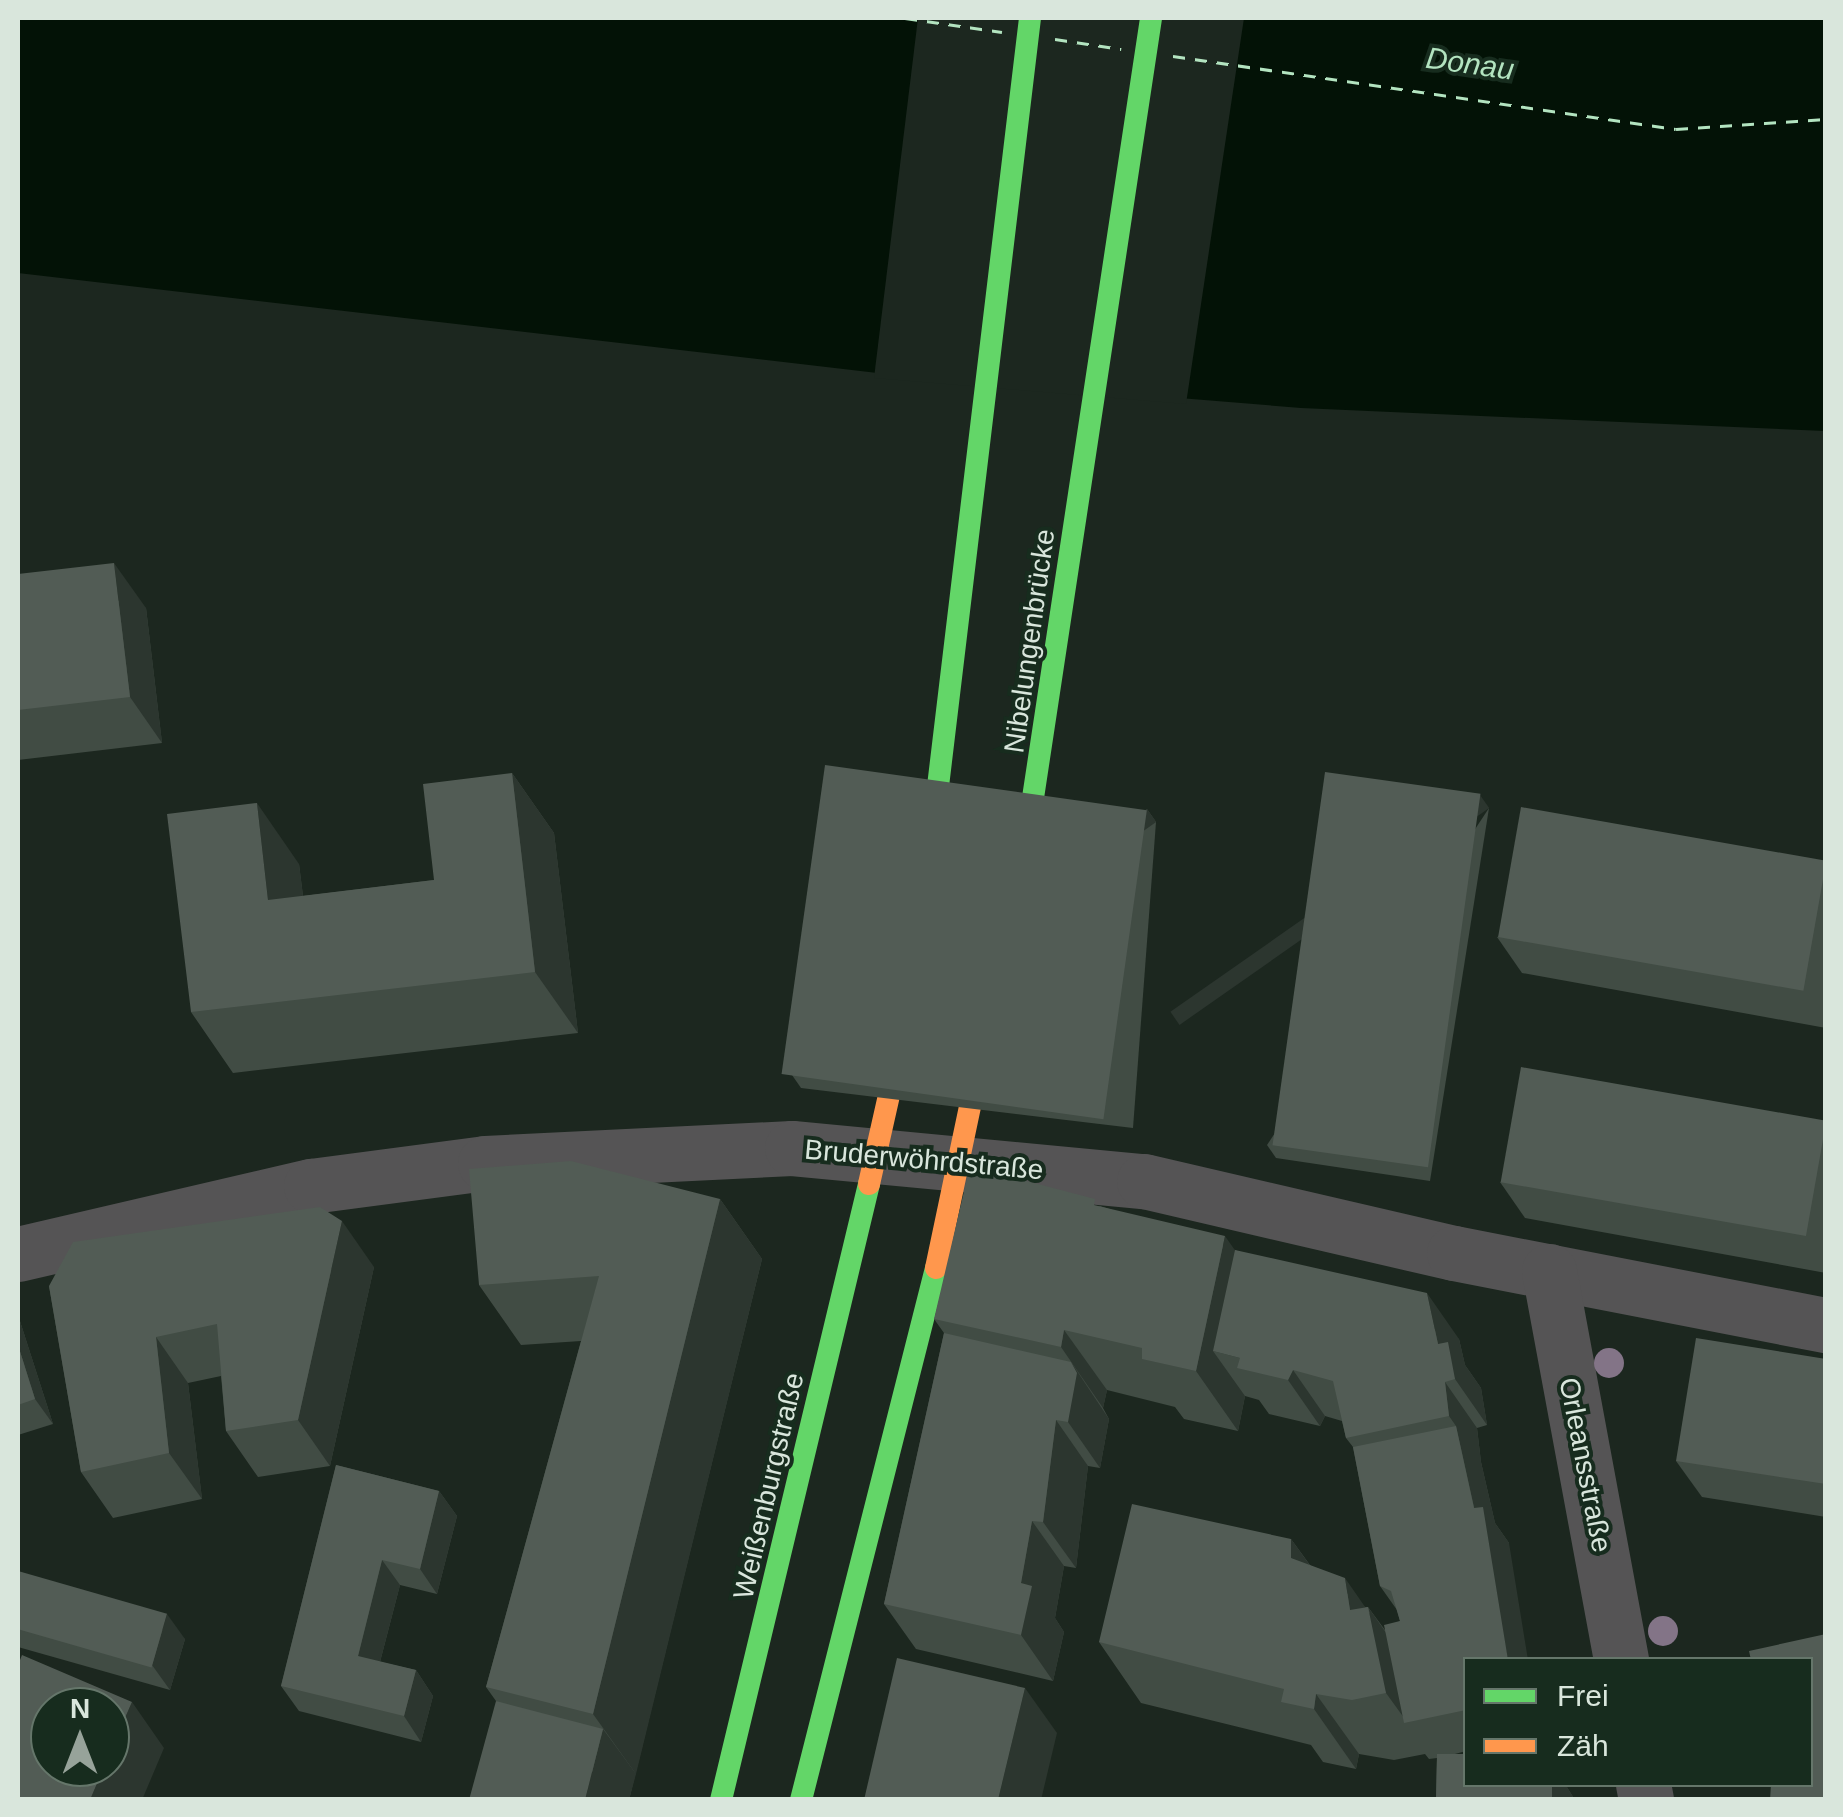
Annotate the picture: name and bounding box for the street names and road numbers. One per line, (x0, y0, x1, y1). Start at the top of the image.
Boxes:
street label: Nibelungenbrücke (998, 527, 1062, 755)
street label: Bruderwöhrdstraße (803, 1133, 1045, 1187)
street label: Weißenburgstraße (727, 1370, 811, 1602)
street label: Orleansstraße (1552, 1375, 1618, 1555)

